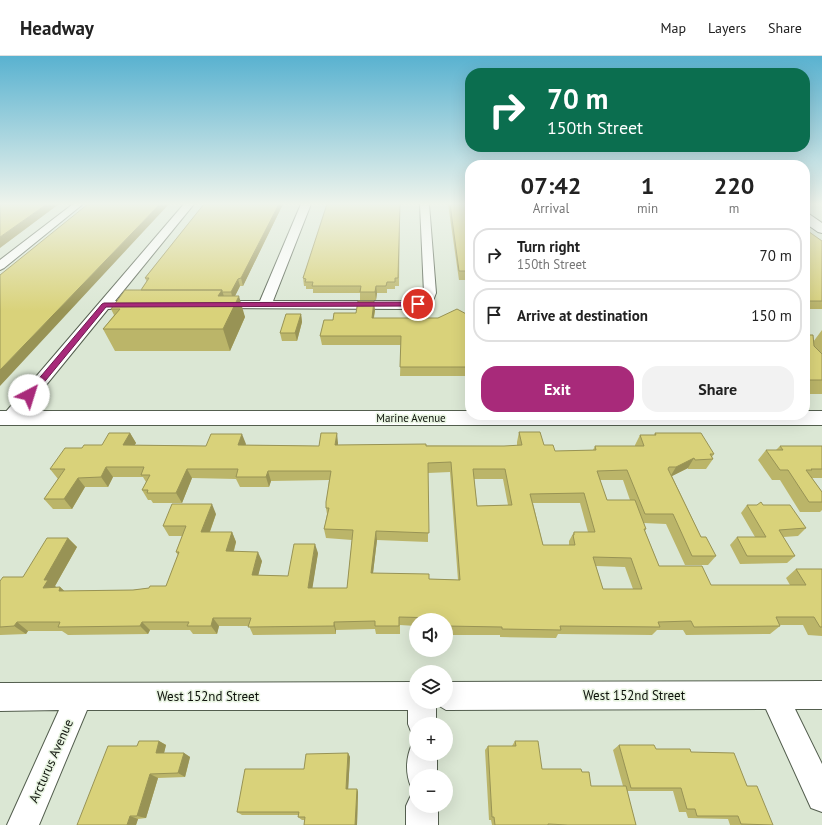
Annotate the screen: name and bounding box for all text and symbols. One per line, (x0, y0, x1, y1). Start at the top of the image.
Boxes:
text: Headway (20, 16, 94, 40)
text: Map (660, 19, 686, 37)
text: Layers (708, 19, 746, 37)
text: Share (768, 19, 802, 37)
text: 70 m (547, 80, 608, 117)
icon: right (481, 84, 533, 136)
text: 150th Street (547, 116, 643, 139)
text: 07:42 (521, 170, 581, 201)
text: 1 (641, 170, 654, 201)
text: 220 (714, 170, 754, 201)
text: Arrival (533, 200, 569, 217)
text: min (637, 200, 658, 217)
text: m (729, 200, 739, 217)
text: Turn right (517, 237, 580, 256)
icon: right (483, 244, 505, 266)
text: 70 m (759, 246, 792, 265)
text: 150th Street (517, 256, 586, 273)
pin (401, 287, 435, 321)
icon: arrive (407, 293, 429, 315)
icon: arrive (483, 304, 505, 326)
text: Arrive at destination (517, 306, 648, 325)
text: 150 m (751, 306, 792, 325)
button: Exit (481, 366, 634, 412)
button: Share (642, 366, 794, 412)
position arrow (8, 374, 50, 416)
street label: Marine Avenue (376, 411, 446, 425)
map controls (409, 613, 453, 813)
button: sound (409, 613, 453, 657)
button: layers (409, 665, 453, 709)
street label: West 152nd Street (583, 687, 686, 704)
street label: West 152nd Street (157, 688, 260, 705)
street label: Arcturus Avenue (25, 716, 77, 806)
button: + (409, 717, 453, 761)
button: − (409, 769, 453, 813)

